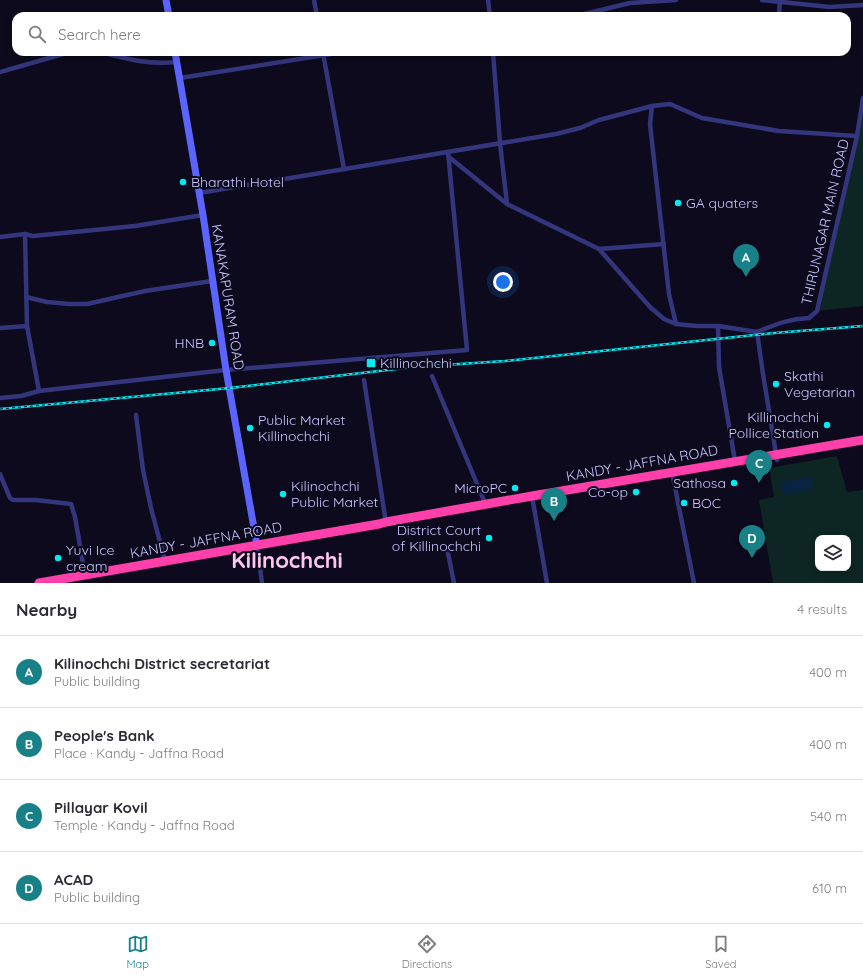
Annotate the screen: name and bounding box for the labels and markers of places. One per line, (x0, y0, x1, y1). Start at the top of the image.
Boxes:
place label: Bharathi Hotel (191, 173, 284, 191)
marker: Bharathi Hotel (178, 177, 188, 187)
place label: GA quaters (686, 194, 758, 212)
marker: GA quaters (673, 198, 683, 208)
pin: A (733, 244, 759, 277)
place label: HNB (175, 334, 204, 352)
marker: HNB (207, 338, 217, 348)
place label: Killinochchi (380, 354, 452, 372)
marker: Killinochchi (365, 357, 377, 369)
place label: Skathi Vegetarian (784, 367, 855, 401)
marker: Skathi Vegetarian (771, 379, 781, 389)
place label: Killinochchi Pollice Station (729, 408, 819, 442)
place label: Public Market Killinochchi (258, 411, 346, 445)
marker: Killinochchi Pollice Station (822, 420, 832, 430)
marker: Public Market Killinochchi (245, 423, 255, 433)
pin: C (746, 450, 772, 483)
place label: Sathosa (673, 474, 726, 492)
place label: Kilinochchi Public Market (291, 477, 379, 511)
marker: Sathosa (729, 478, 739, 488)
place label: MicroPC (454, 479, 507, 497)
marker: MicroPC (510, 483, 520, 493)
place label: Co-op (588, 483, 628, 501)
marker: Co-op (631, 487, 641, 497)
pin: B (541, 488, 567, 521)
marker: Kilinochchi Public Market (278, 489, 288, 499)
place label: BOC (692, 494, 721, 512)
marker: BOC (679, 498, 689, 508)
place label: District Court of Killinochchi (392, 521, 481, 555)
pin: D (739, 525, 765, 558)
marker: District Court of Killinochchi (484, 533, 494, 543)
place label: Yuvi Ice cream (66, 541, 114, 575)
marker: Yuvi Ice cream (53, 553, 63, 563)

